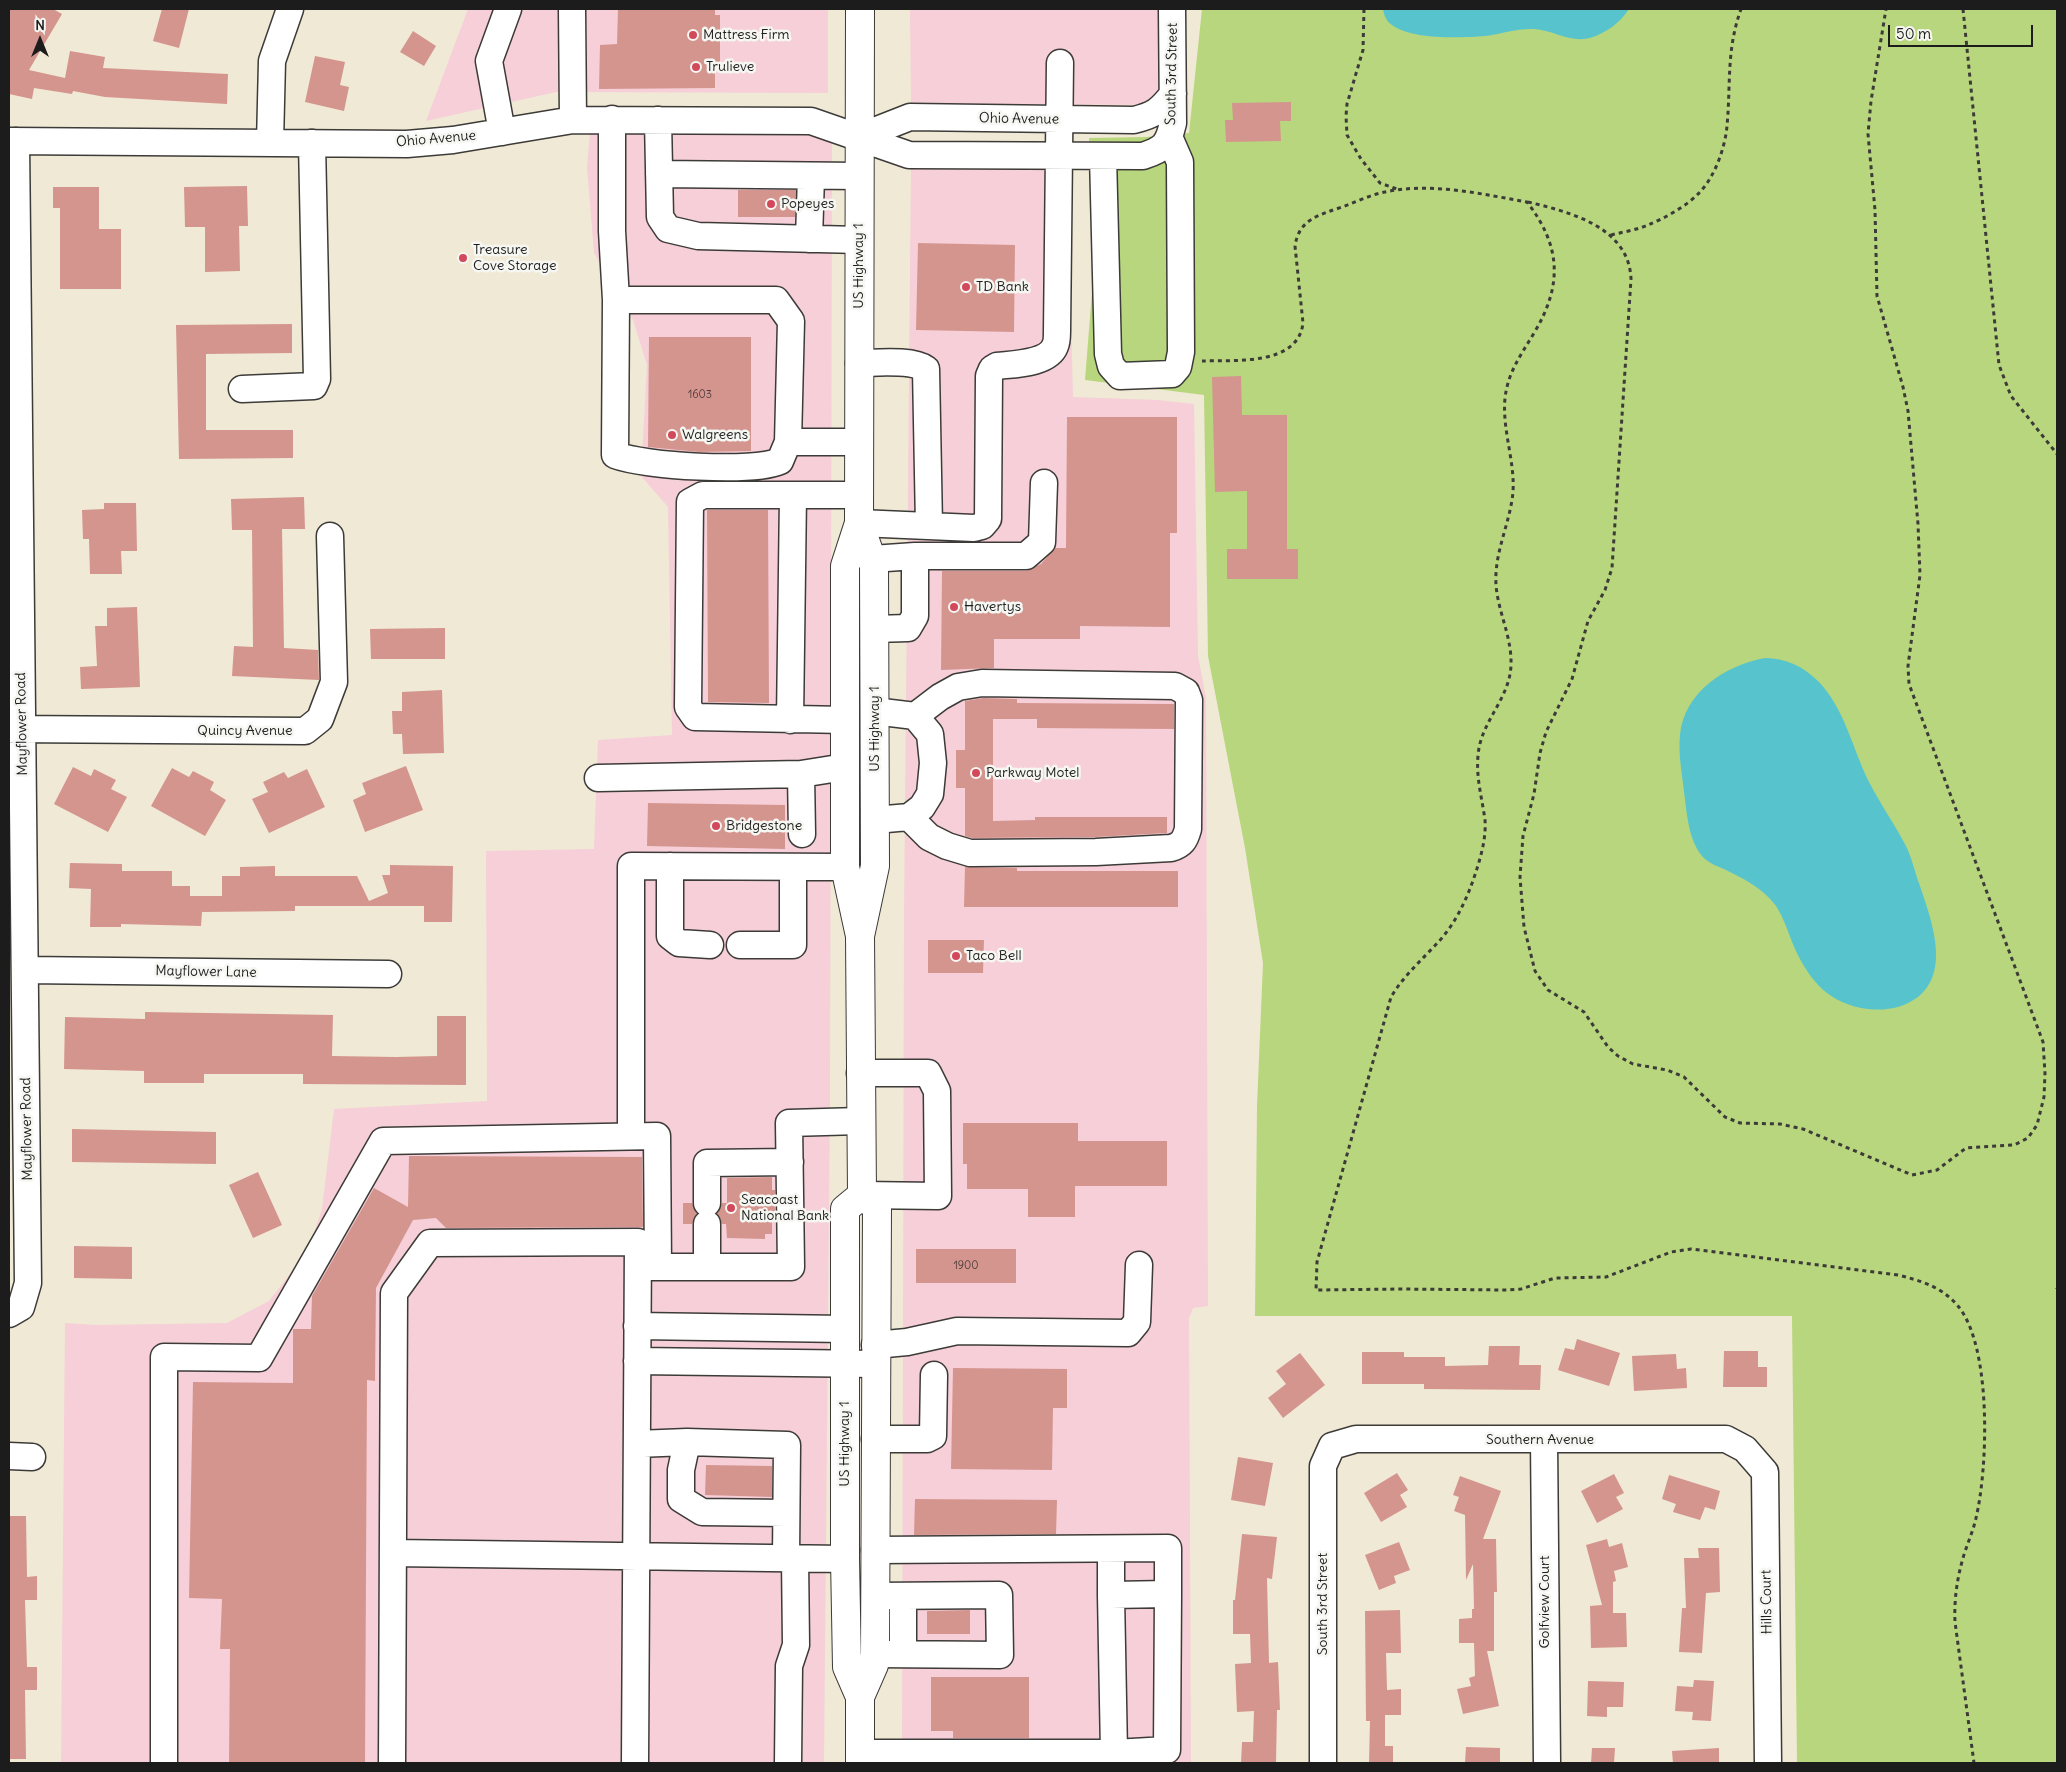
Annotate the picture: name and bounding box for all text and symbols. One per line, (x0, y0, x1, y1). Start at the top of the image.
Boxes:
north arrow (15, 15, 65, 65)
scale bar (1891, 15, 2036, 47)
text: N (35, 16, 45, 34)
street label: South 3rd Street (1163, 23, 1181, 125)
text: 50 m (1896, 24, 1931, 43)
place label: Mattress Firm (703, 27, 790, 43)
marker: Mattress Firm (687, 29, 699, 41)
place label: Trulieve (706, 59, 754, 75)
marker: Trulieve (690, 61, 702, 73)
street label: Ohio Avenue (979, 110, 1059, 128)
street label: Ohio Avenue (395, 127, 477, 151)
place label: Popeyes (781, 196, 834, 212)
marker: Popeyes (765, 198, 777, 210)
street label: US Highway 1 (851, 223, 867, 309)
place label: Treasure Cove Storage (473, 242, 557, 274)
marker: Treasure Cove Storage (457, 252, 469, 264)
place label: TD Bank (976, 279, 1029, 295)
marker: TD Bank (960, 281, 972, 293)
house number: 1603 (688, 388, 712, 402)
place label: Walgreens (682, 427, 748, 443)
marker: Walgreens (666, 429, 678, 441)
place label: Havertys (964, 599, 1021, 615)
marker: Havertys (948, 601, 960, 613)
street label: Mayflower Road (13, 672, 31, 776)
street label: US Highway 1 (867, 686, 883, 772)
street label: Quincy Avenue (197, 723, 293, 739)
place label: Parkway Motel (986, 765, 1079, 781)
marker: Parkway Motel (970, 767, 982, 779)
place label: Bridgestone (726, 818, 802, 834)
marker: Bridgestone (710, 820, 722, 832)
place label: Taco Bell (966, 948, 1022, 964)
marker: Taco Bell (950, 950, 962, 962)
street label: Mayflower Lane (155, 963, 257, 981)
street label: Mayflower Road (18, 1077, 36, 1181)
place label: Seacoast National Bank (741, 1192, 829, 1224)
marker: Seacoast National Bank (725, 1202, 737, 1214)
house number: 1900 (953, 1259, 979, 1273)
street label: US Highway 1 (837, 1401, 853, 1487)
street label: Southern Avenue (1486, 1432, 1594, 1448)
street label: South 3rd Street (1315, 1553, 1331, 1655)
street label: Golfview Court (1537, 1555, 1553, 1649)
street label: Hills Court (1758, 1570, 1776, 1634)

